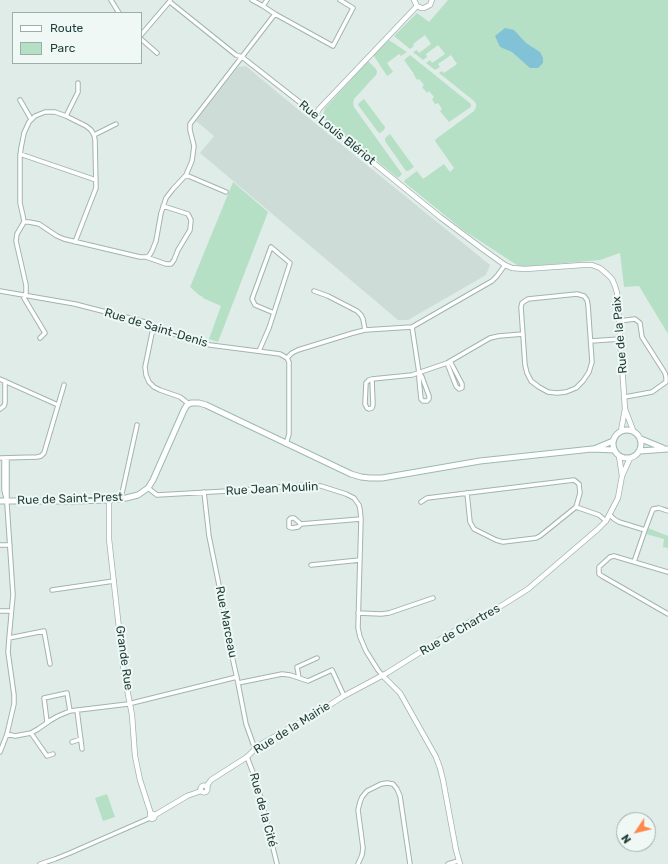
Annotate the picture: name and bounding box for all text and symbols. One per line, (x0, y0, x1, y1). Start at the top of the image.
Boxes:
legend (12, 12, 142, 64)
text: Route (50, 21, 83, 35)
text: Parc (50, 41, 75, 55)
street label: Rue Louis Blériot (296, 98, 378, 168)
street label: Rue de la Paix (609, 296, 631, 374)
street label: Rue de Saint-Denis (103, 305, 209, 351)
street label: Rue Jean Moulin (225, 479, 319, 499)
street label: Rue de Saint-Prest (17, 490, 123, 508)
street label: Rue Marceau (212, 585, 240, 659)
street label: Rue de Chartres (417, 601, 503, 659)
street label: Grande Rue (112, 625, 136, 691)
street label: Rue de la Mairie (251, 699, 333, 757)
street label: Rue de la Cité (246, 771, 280, 849)
north arrow (616, 812, 656, 852)
text: N (619, 832, 634, 846)

